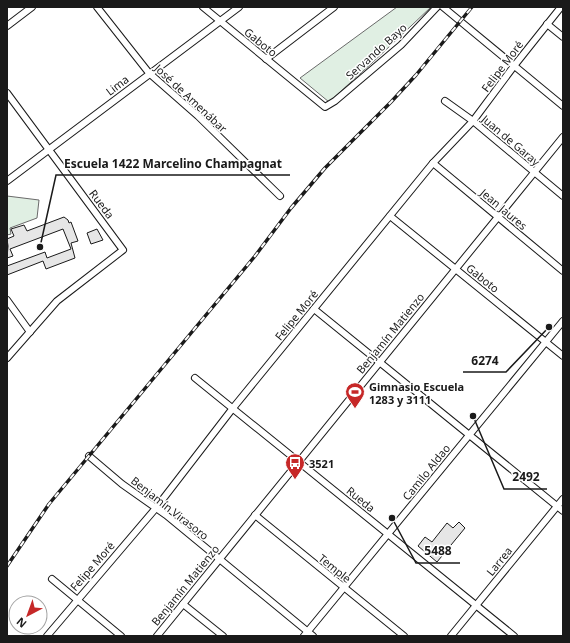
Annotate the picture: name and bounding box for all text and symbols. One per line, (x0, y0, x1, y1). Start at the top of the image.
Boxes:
street label: Servando Bayo (342, 19, 410, 82)
street label: Gaboto (241, 24, 281, 60)
street label: Felipe Moré (478, 37, 526, 95)
street label: José de Amenábar (151, 60, 231, 136)
street label: Lima (102, 71, 132, 99)
street label: Juan de Garay (478, 111, 544, 169)
callout: Escuela 1422 Marcelino Champagnat (56, 151, 290, 175)
text: Escuela 1422 Marcelino Champagnat (64, 155, 282, 172)
street label: Jean Jaures (477, 184, 531, 233)
street label: Rueda (86, 186, 118, 222)
street label: Gaboto (463, 260, 503, 296)
street label: Felipe Moré (271, 287, 321, 343)
street label: Benjamín Matienzo (353, 289, 427, 376)
callout: 6274 (463, 348, 506, 372)
text: 6274 (471, 352, 499, 369)
place label: Gimnasio Escuela 1283 y 3111 (369, 379, 464, 407)
sports icon: Gimnasio Escuela 1283 y 3111 (344, 381, 366, 409)
street label: Camilo Aldao (399, 441, 453, 503)
bus stop icon: 3521 (284, 452, 306, 480)
place label: 3521 (309, 456, 334, 471)
callout: 2492 (504, 465, 547, 489)
text: 2492 (512, 468, 540, 485)
street label: Benjamín Virasoro (128, 473, 212, 543)
street label: Rueda (344, 483, 378, 515)
street label: Felipe Moré (66, 538, 118, 594)
callout: 5488 (416, 539, 460, 563)
street label: Benjamín Matienzo (148, 541, 222, 628)
text: 5488 (424, 542, 452, 559)
street label: Larrea (483, 543, 515, 579)
street label: Temple (316, 550, 354, 586)
north arrow (8, 595, 48, 635)
text: N (13, 614, 29, 632)

